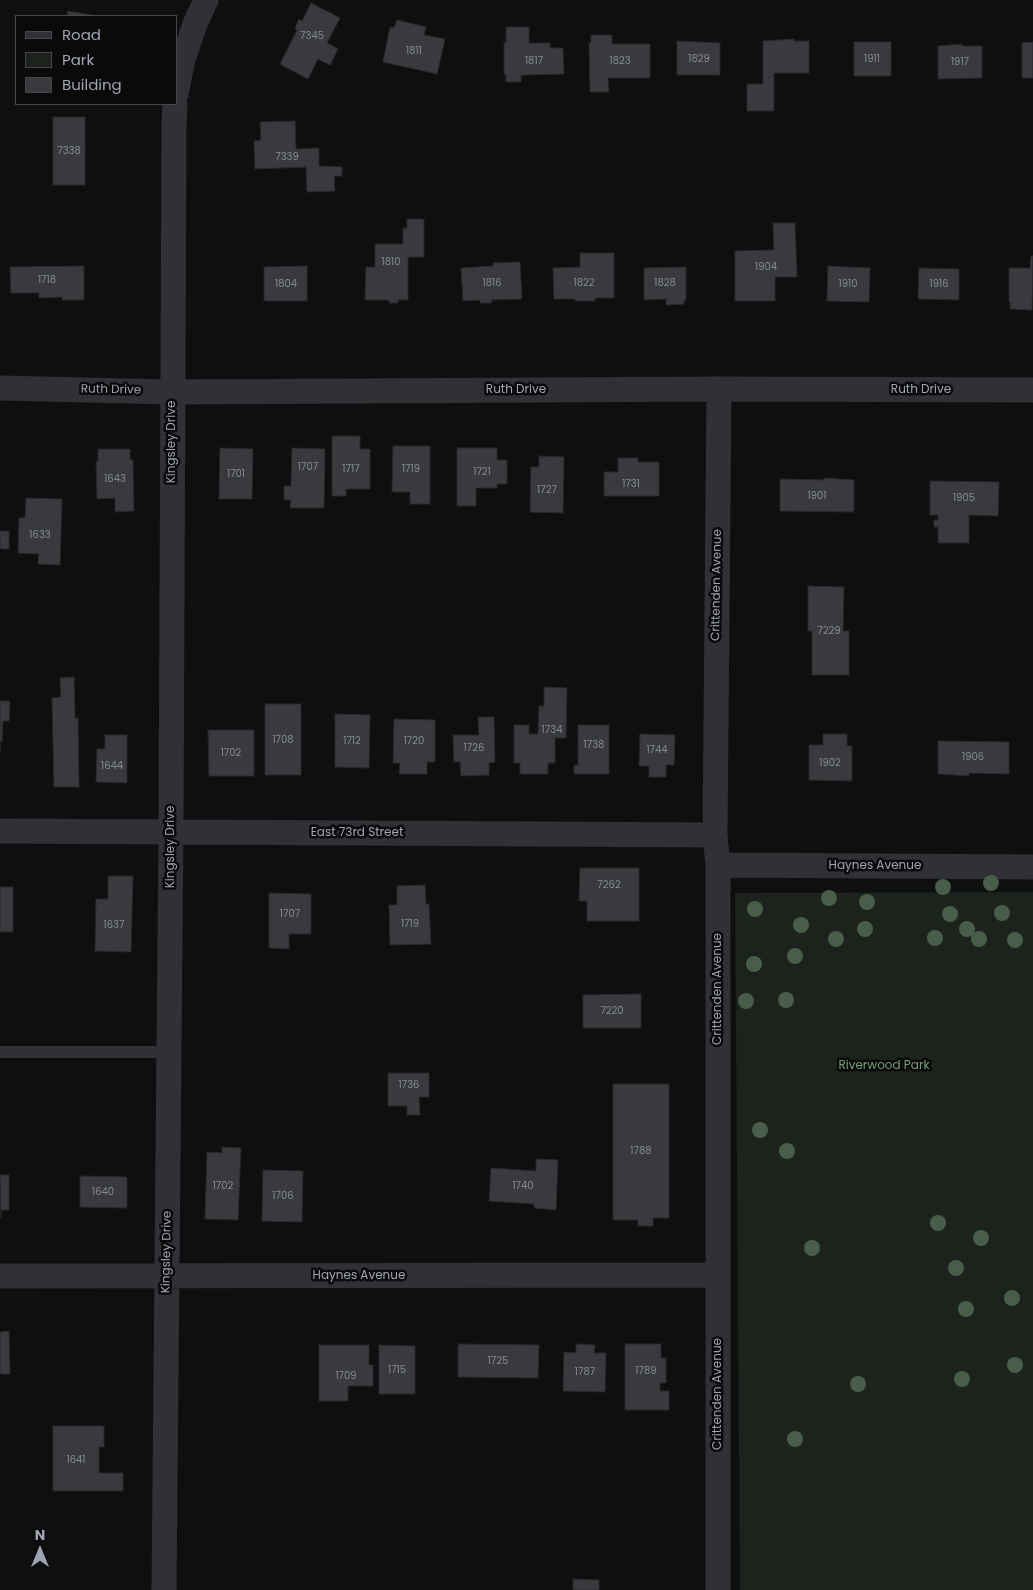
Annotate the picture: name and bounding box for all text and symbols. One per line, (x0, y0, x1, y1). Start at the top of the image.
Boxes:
legend (15, 15, 178, 105)
text: Road (62, 24, 101, 45)
house number: 7345 (300, 30, 324, 42)
house number: 1811 (406, 45, 422, 57)
text: Park (62, 49, 94, 70)
house number: 1829 (688, 53, 710, 65)
house number: 1911 (864, 53, 880, 65)
house number: 1817 (525, 55, 543, 67)
house number: 1823 (609, 55, 631, 67)
house number: 1917 (951, 56, 969, 68)
text: Building (62, 74, 122, 95)
house number: 7338 (57, 145, 81, 157)
house number: 7339 (275, 151, 299, 163)
house number: 1810 (382, 256, 400, 268)
house number: 1904 (755, 261, 777, 273)
house number: 1718 (38, 274, 56, 286)
house number: 1816 (482, 277, 502, 289)
house number: 1822 (573, 277, 595, 289)
house number: 1828 (654, 277, 676, 289)
house number: 1804 (275, 278, 297, 290)
house number: 1910 (839, 278, 857, 290)
house number: 1916 (929, 278, 949, 290)
street label: Ruth Drive (81, 382, 141, 398)
street label: Ruth Drive (486, 383, 546, 397)
street label: Ruth Drive (891, 383, 951, 397)
street label: Kingsley Drive (165, 401, 179, 483)
house number: 1707 (298, 461, 318, 473)
house number: 1717 (342, 463, 360, 475)
house number: 1719 (402, 463, 420, 475)
house number: 1721 (473, 466, 491, 478)
house number: 1701 (227, 468, 245, 480)
house number: 1643 (104, 473, 126, 485)
house number: 1731 (622, 478, 640, 490)
house number: 1727 (537, 484, 557, 496)
house number: 1901 (808, 490, 826, 502)
house number: 1905 (953, 492, 975, 504)
house number: 1633 (29, 529, 51, 541)
street label: Crittenden Avenue (709, 529, 725, 641)
house number: 7229 (817, 625, 841, 637)
house number: 1734 (542, 724, 562, 736)
house number: 1708 (272, 734, 294, 746)
house number: 1712 (343, 735, 361, 747)
house number: 1720 (404, 735, 424, 747)
house number: 1738 (584, 739, 604, 751)
house number: 1726 (464, 742, 484, 754)
house number: 1744 (646, 744, 668, 756)
house number: 1702 (221, 747, 241, 759)
house number: 1906 (962, 751, 984, 763)
house number: 1902 (819, 757, 841, 769)
house number: 1644 (101, 760, 123, 772)
street label: Kingsley Drive (164, 806, 178, 888)
street label: East 73rd Street (311, 826, 403, 840)
street label: Haynes Avenue (829, 859, 921, 873)
house number: 7262 (597, 879, 621, 891)
house number: 1707 (280, 908, 300, 920)
house number: 1719 (401, 918, 419, 930)
house number: 1637 (104, 919, 124, 931)
street label: Crittenden Avenue (711, 933, 725, 1045)
house number: 7220 (600, 1005, 624, 1017)
park label: Riverwood Park (838, 1059, 930, 1073)
house number: 1736 (399, 1079, 419, 1091)
house number: 1788 (630, 1145, 652, 1157)
house number: 1702 (213, 1180, 233, 1192)
house number: 1740 (512, 1180, 534, 1192)
house number: 1640 (92, 1186, 114, 1198)
house number: 1706 (272, 1190, 294, 1202)
street label: Kingsley Drive (159, 1211, 175, 1293)
street label: Haynes Avenue (313, 1269, 405, 1283)
street label: Crittenden Avenue (711, 1338, 725, 1450)
house number: 1725 (488, 1355, 508, 1367)
house number: 1715 (388, 1364, 406, 1376)
house number: 1789 (635, 1365, 657, 1377)
house number: 1787 (575, 1366, 595, 1378)
house number: 1709 (335, 1370, 357, 1382)
house number: 1641 (66, 1454, 86, 1466)
north arrow (15, 1525, 65, 1575)
text: N (35, 1525, 45, 1545)

